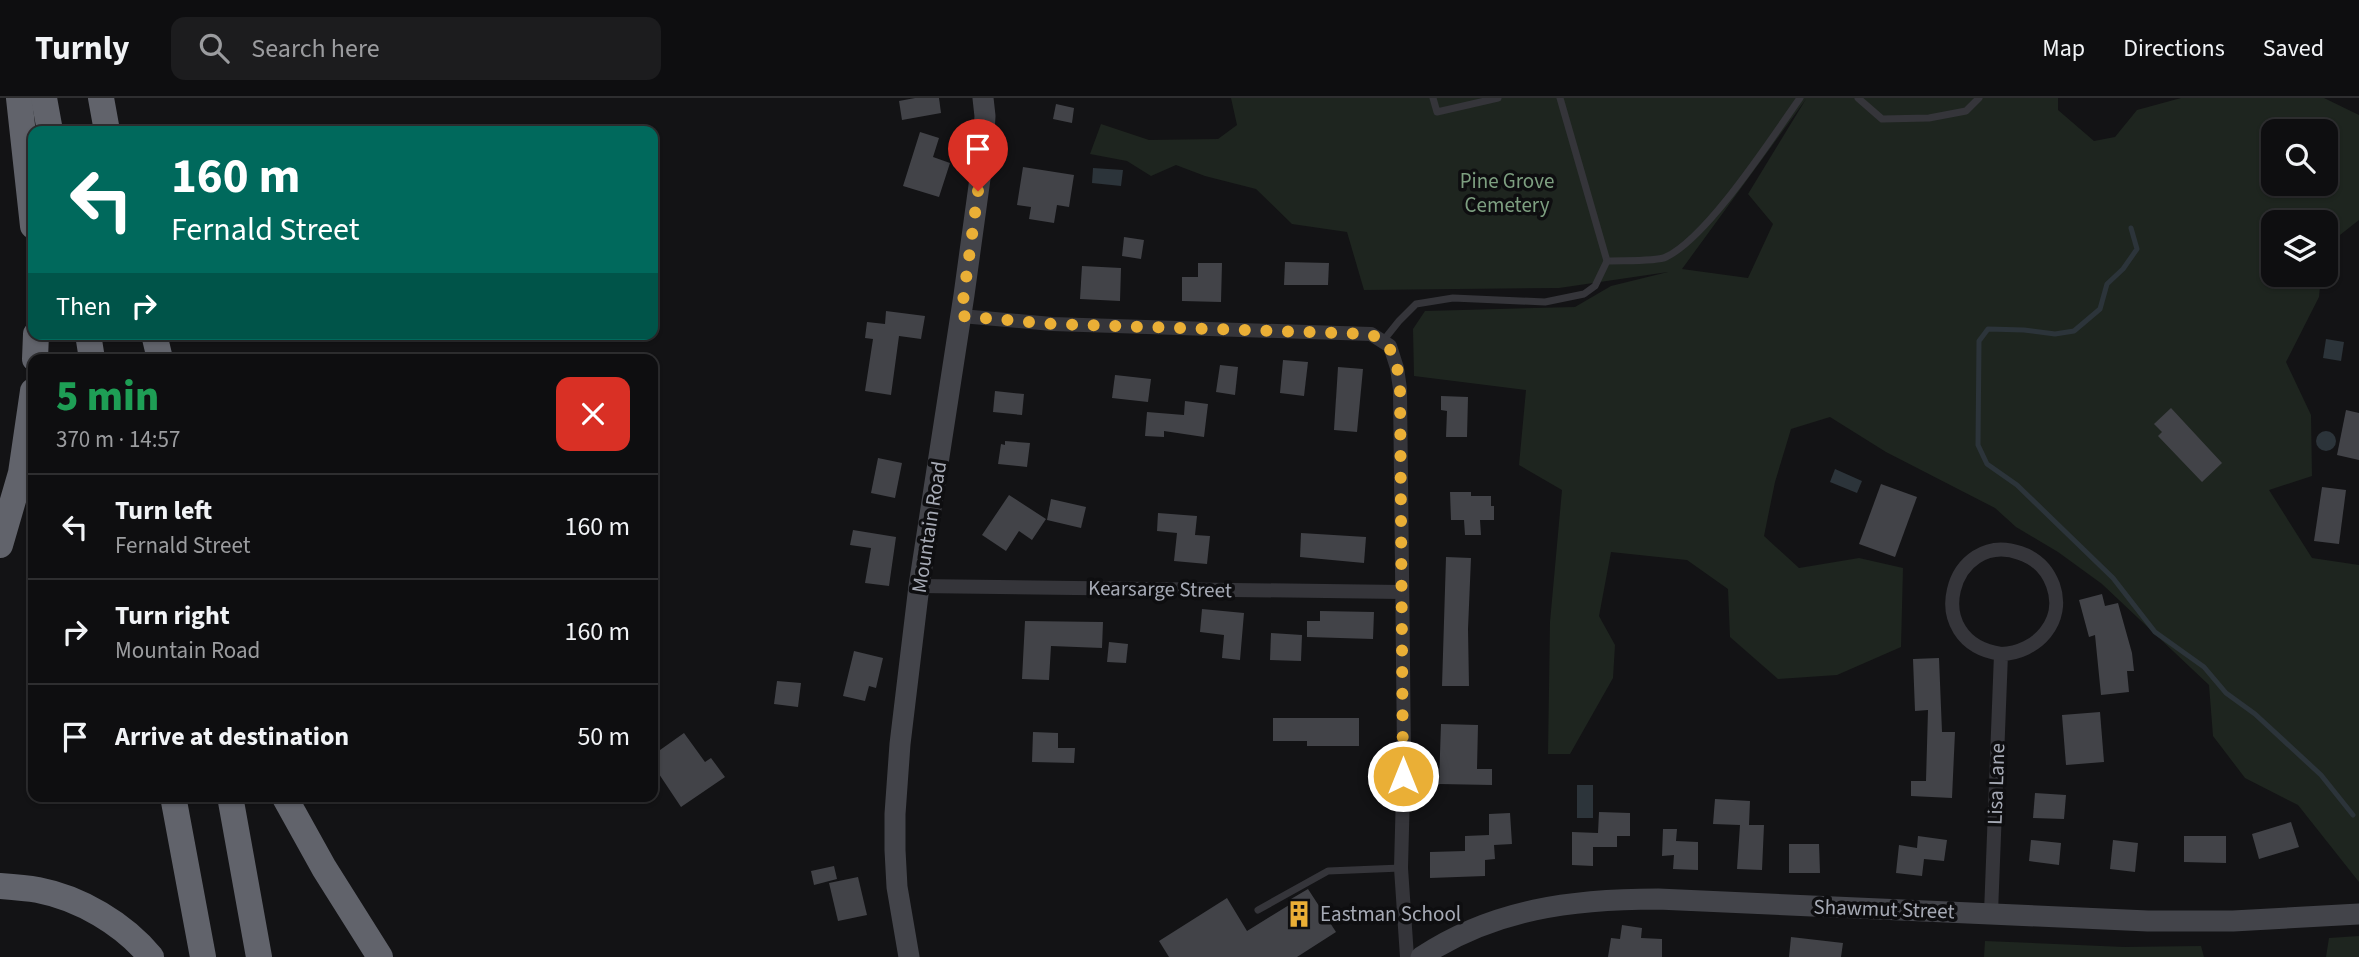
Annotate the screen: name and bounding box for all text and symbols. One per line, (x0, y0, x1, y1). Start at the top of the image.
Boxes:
search box (171, 17, 661, 80)
text: Turnly (35, 25, 129, 72)
icon: search (195, 29, 233, 67)
text: Search here (251, 30, 380, 67)
text: Map (2042, 31, 2085, 66)
text: Directions (2123, 31, 2225, 66)
text: Saved (2263, 31, 2324, 66)
pin (948, 119, 1008, 191)
map controls (2261, 119, 2338, 287)
button: search (2261, 119, 2338, 196)
icon: arrive (959, 130, 997, 168)
text: 160 m (171, 142, 300, 212)
icon: left (56, 154, 147, 245)
park label: Pine Grove Cemetery (1460, 166, 1554, 220)
text: Fernald Street (171, 207, 359, 253)
button: layers (2261, 210, 2338, 287)
icon: right (125, 287, 163, 325)
text: Then (56, 288, 111, 325)
text: 5 min (56, 367, 159, 427)
button: close (556, 377, 630, 451)
text: 370 m · 14:57 (56, 423, 180, 456)
street label: Mountain Road (904, 459, 954, 595)
text: Turn left (115, 492, 212, 529)
icon: left (56, 508, 94, 546)
text: 160 m (564, 508, 630, 545)
text: Fernald Street (115, 529, 250, 562)
street label: Kearsarge Street (1088, 573, 1232, 605)
text: Turn right (115, 597, 230, 634)
icon: right (56, 613, 94, 651)
text: 160 m (564, 613, 630, 650)
text: Mountain Road (115, 634, 260, 667)
icon: arrive (56, 718, 94, 756)
text: Arrive at destination (115, 718, 349, 755)
text: 50 m (577, 718, 630, 755)
position arrow (1366, 739, 1440, 813)
street label: Lisa Lane (1980, 743, 2012, 825)
street label: Shawmut Street (1813, 892, 1955, 926)
building icon: Eastman School (1284, 899, 1314, 929)
place label: Eastman School (1320, 899, 1461, 929)

